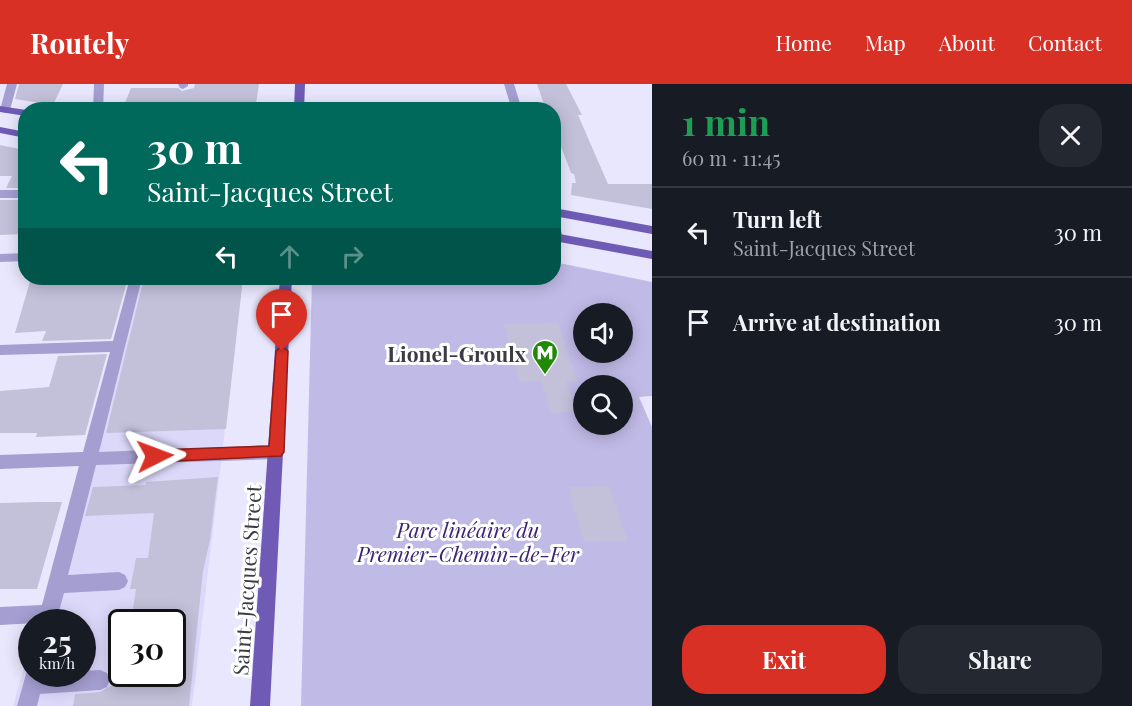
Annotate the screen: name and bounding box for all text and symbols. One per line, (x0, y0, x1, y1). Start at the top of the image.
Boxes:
text: Routely (30, 24, 129, 61)
text: Home (776, 28, 832, 56)
text: Map (865, 28, 906, 56)
text: About (939, 28, 995, 56)
text: Contact (1028, 28, 1102, 56)
text: 1 min (682, 97, 770, 145)
button: close (1039, 104, 1102, 167)
text: 30 m (147, 119, 242, 175)
icon: left (48, 126, 126, 204)
text: 60 m · 11:45 (682, 144, 781, 171)
text: Saint-Jacques Street (147, 173, 393, 209)
text: Turn left (733, 204, 822, 234)
icon: left (682, 216, 715, 249)
text: 30 m (1054, 217, 1102, 247)
text: Saint-Jacques Street (733, 234, 915, 261)
icon: left (210, 240, 243, 273)
icon: ahead (273, 240, 306, 273)
icon: right (336, 240, 369, 273)
pin (256, 289, 307, 351)
icon: arrive (265, 298, 298, 331)
map controls (573, 303, 633, 435)
button: sound (573, 303, 633, 363)
icon: arrive (682, 306, 715, 339)
text: Arrive at destination (733, 307, 941, 337)
text: 30 m (1054, 307, 1102, 337)
metro station icon: Lionel-Groulx (530, 338, 560, 376)
place label: Lionel-Groulx (387, 339, 527, 367)
button: search (573, 375, 633, 435)
position arrow (123, 424, 187, 488)
street label: Saint-Jacques Street (225, 483, 267, 676)
park label: Parc linéaire du Premier-Chemin-de-Fer (356, 515, 580, 567)
speed limit sign: 30 (108, 609, 186, 687)
text: 25 (42, 621, 72, 661)
button: Exit (682, 625, 886, 694)
button: Share (898, 625, 1102, 694)
text: km/h (39, 653, 75, 673)

